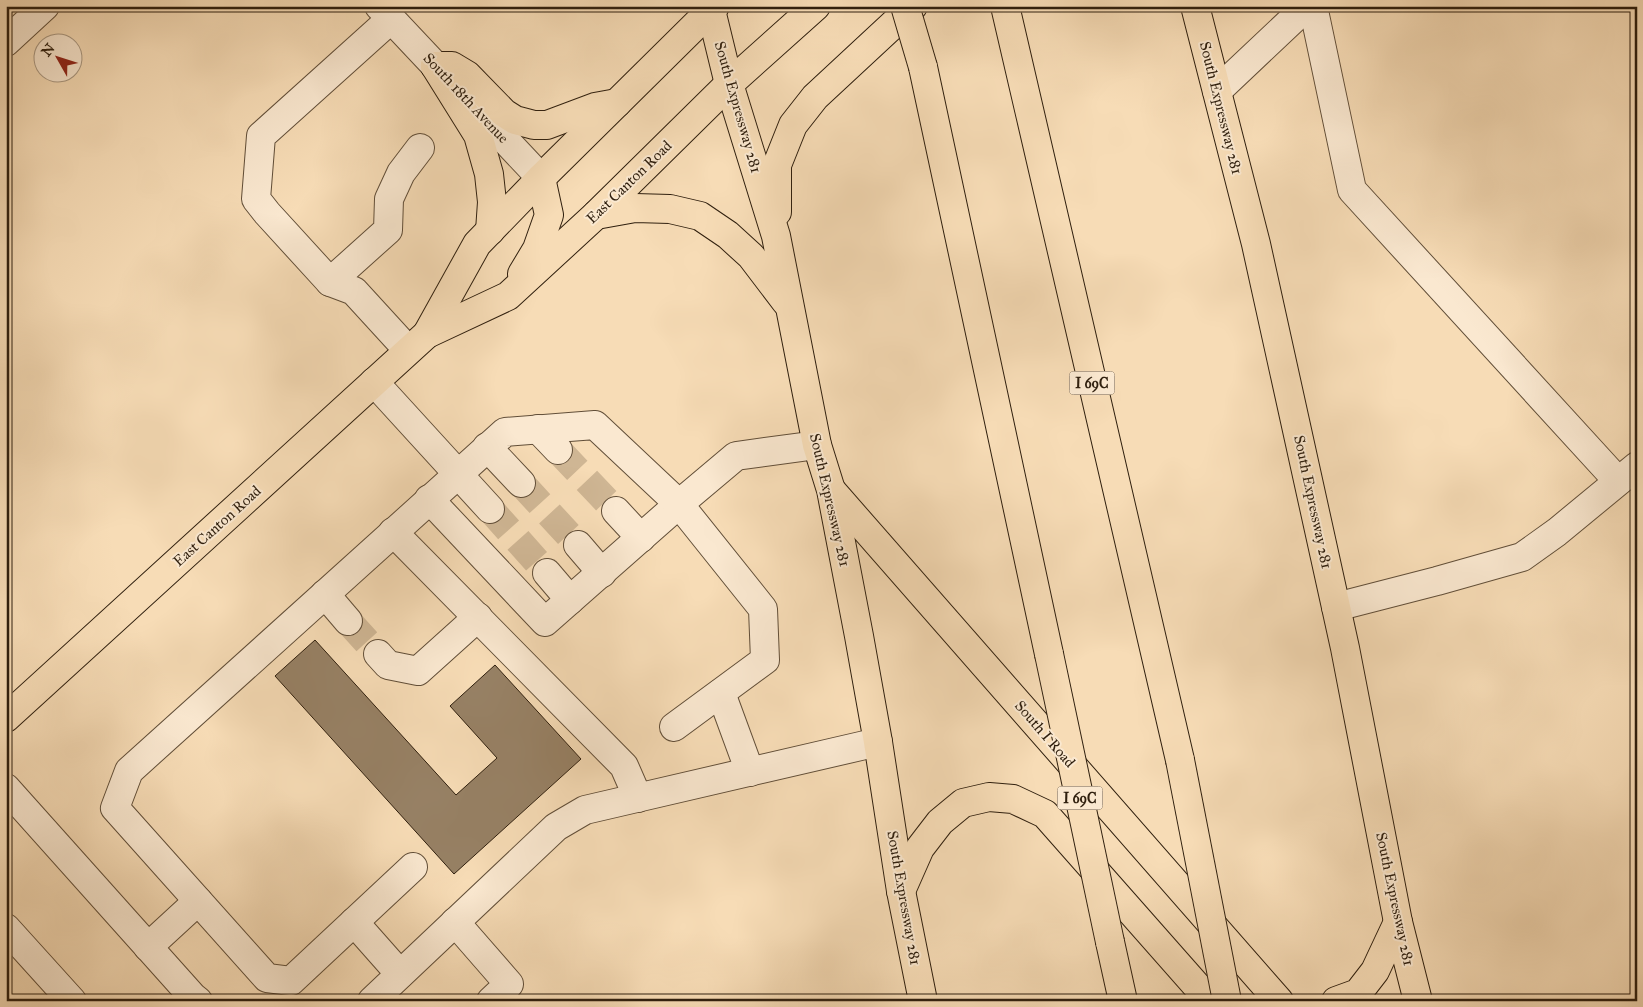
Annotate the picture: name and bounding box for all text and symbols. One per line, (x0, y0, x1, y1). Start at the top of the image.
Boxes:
north arrow (32, 32, 82, 82)
street label: South Expressway 281 (711, 39, 765, 175)
text: N (38, 40, 59, 60)
street label: South Expressway 281 (1196, 40, 1246, 176)
street label: South 18th Avenue (420, 49, 512, 147)
street label: East Canton Road (582, 136, 676, 227)
road number: I 69C (1070, 372, 1114, 394)
street label: South Expressway 281 (806, 432, 854, 568)
street label: South Expressway 281 (1290, 434, 1336, 571)
street label: East Canton Road (169, 482, 265, 570)
street label: South I Road (1011, 697, 1079, 772)
road number: I 69C (1058, 786, 1102, 810)
street label: South Expressway 281 (883, 829, 925, 967)
street label: South Expressway 281 (1372, 831, 1418, 968)

